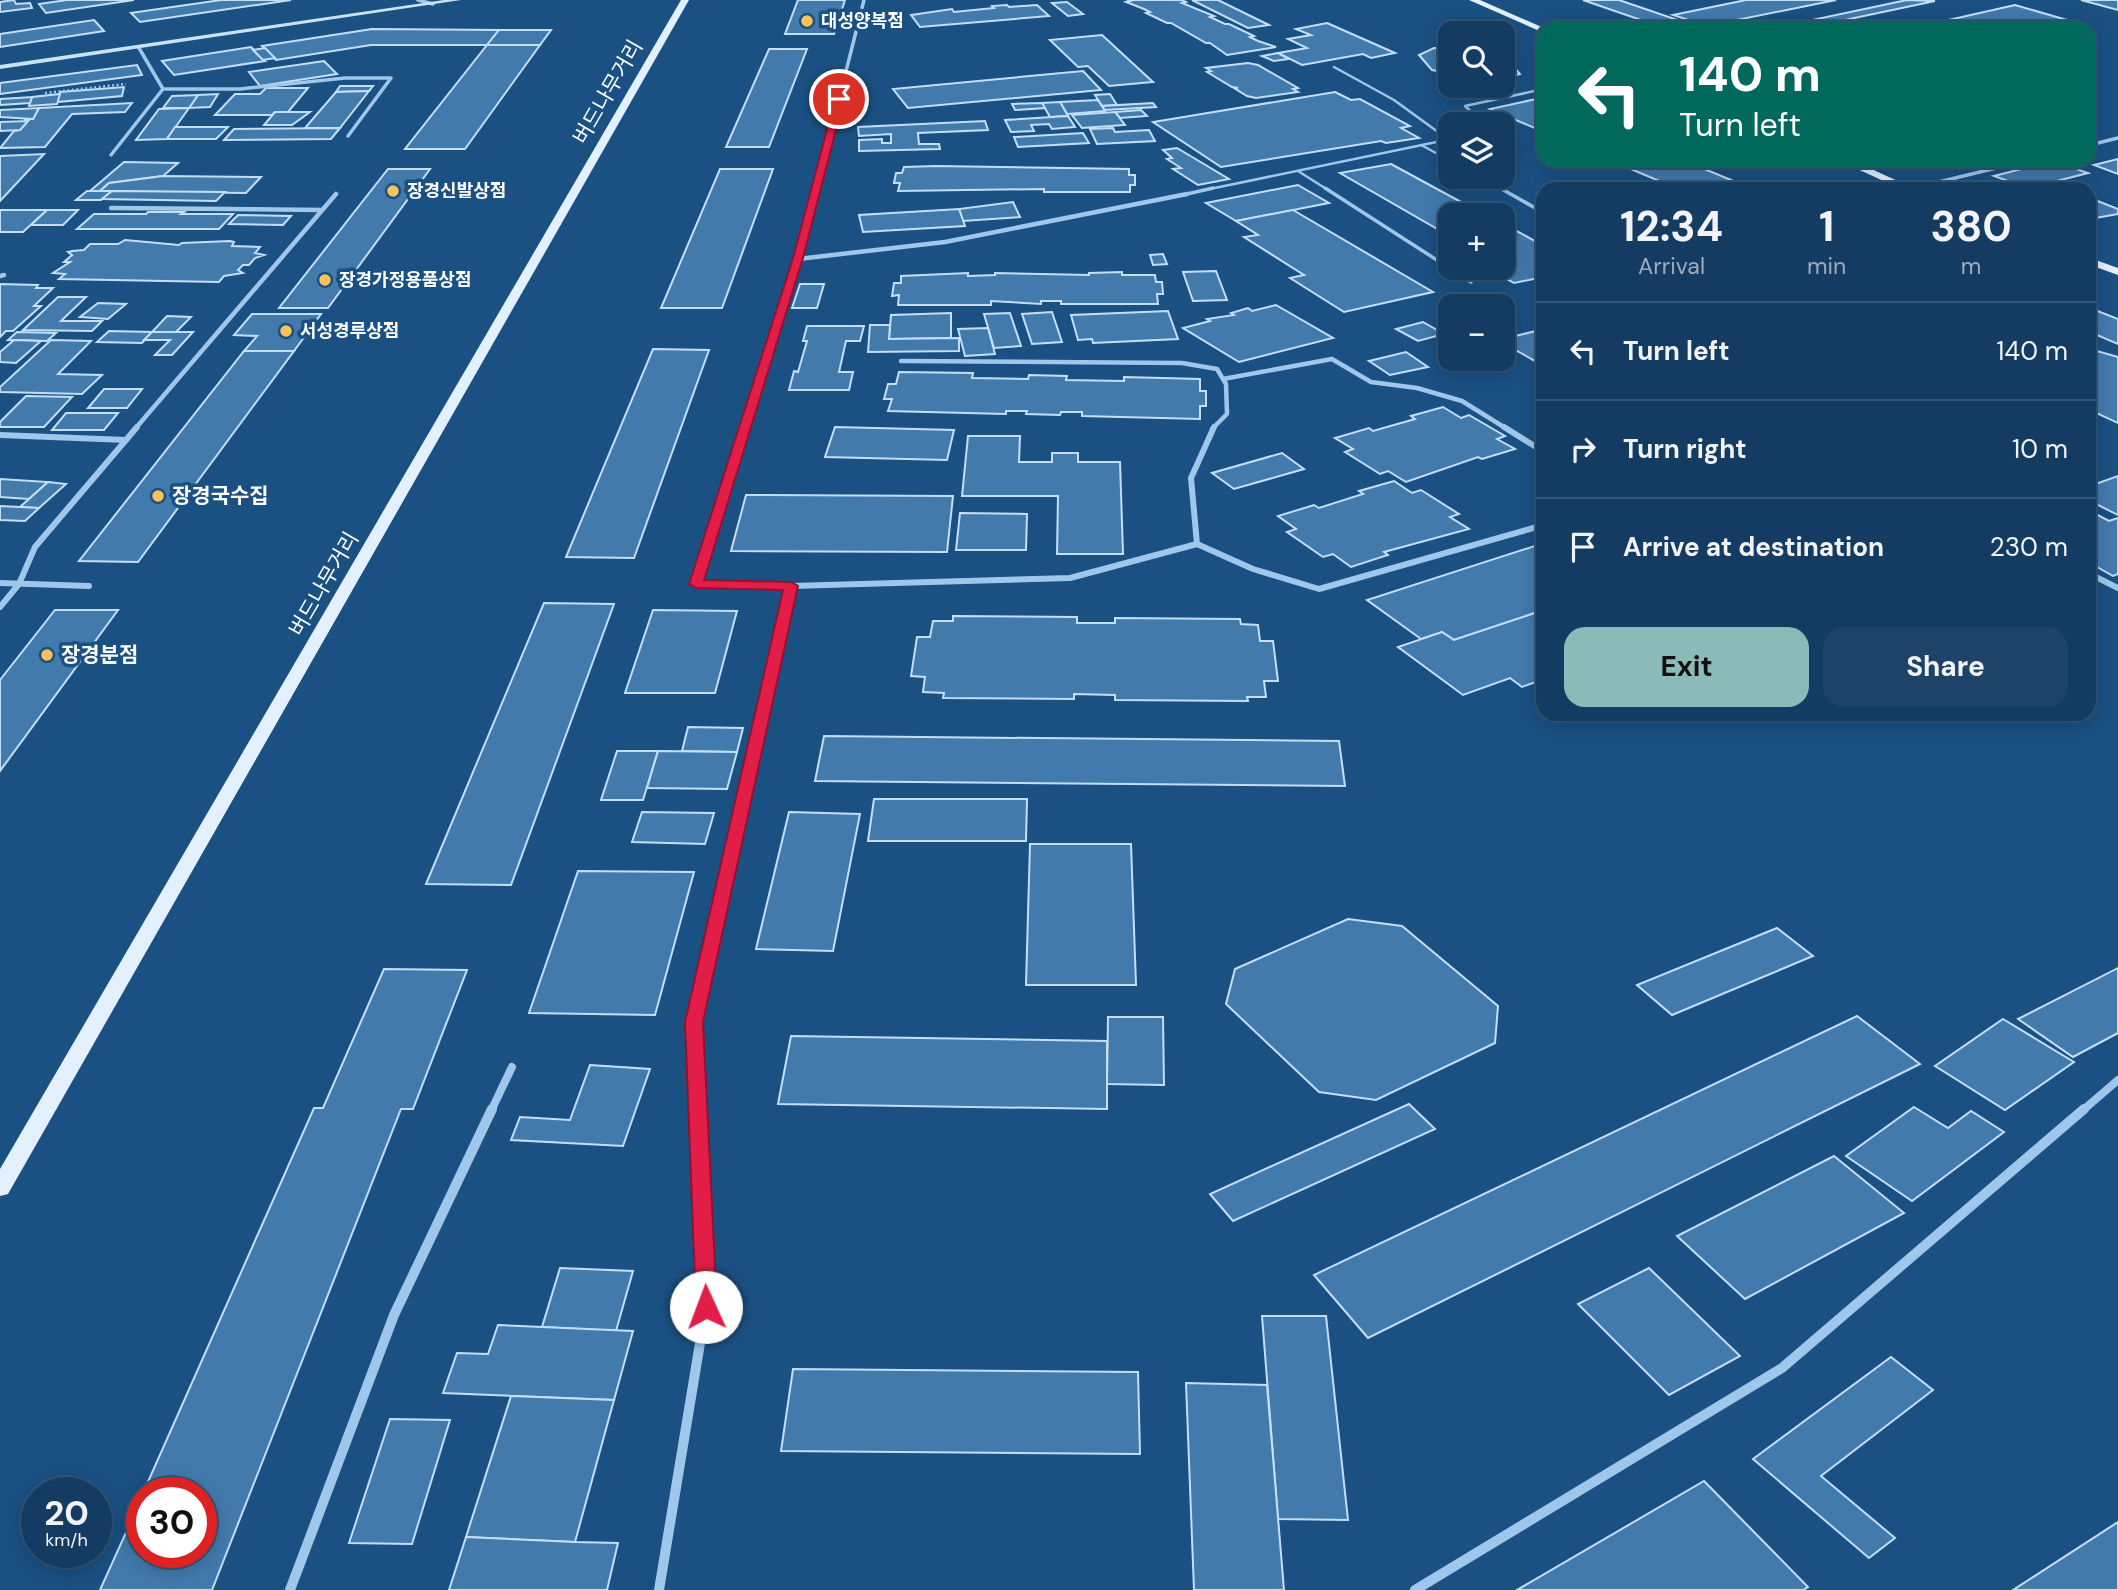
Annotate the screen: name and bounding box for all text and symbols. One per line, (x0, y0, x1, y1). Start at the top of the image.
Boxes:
place label: 대성양복점 (821, 9, 904, 33)
marker: 대성양복점 (799, 13, 815, 29)
map controls (1438, 21, 1515, 371)
button: search (1438, 21, 1515, 98)
street label: 버드나무거리 (567, 35, 649, 149)
text: 140 m (1679, 42, 1821, 106)
icon: left (1564, 49, 1655, 140)
pin (809, 69, 869, 129)
icon: arrive (820, 80, 858, 118)
text: Turn left (1679, 104, 1801, 146)
button: layers (1438, 112, 1515, 189)
place label: 장경신발상점 (407, 179, 506, 203)
marker: 장경신발상점 (385, 183, 401, 199)
text: 12:34 (1620, 199, 1723, 254)
text: 1 (1819, 199, 1834, 254)
text: 380 (1930, 199, 2012, 254)
button: + (1438, 203, 1515, 280)
text: Arrival (1638, 251, 1705, 281)
text: min (1807, 251, 1846, 281)
text: m (1961, 251, 1981, 281)
place label: 장경가정용품상점 (339, 268, 471, 292)
marker: 장경가정용품상점 (317, 272, 333, 288)
button: − (1438, 294, 1515, 371)
place label: 서성경루상점 (300, 319, 399, 343)
marker: 서성경루상점 (278, 323, 294, 339)
icon: left (1564, 332, 1602, 370)
text: Turn left (1623, 334, 1730, 368)
text: 140 m (1996, 334, 2068, 368)
icon: right (1564, 430, 1602, 468)
text: Turn right (1623, 432, 1747, 466)
text: 10 m (2012, 432, 2068, 466)
place label: 장경국수집 (172, 482, 269, 510)
marker: 장경국수집 (150, 488, 166, 504)
street label: 버드나무거리 (283, 527, 365, 641)
icon: arrive (1564, 528, 1602, 566)
text: Arrive at destination (1623, 530, 1884, 564)
text: 230 m (1990, 530, 2068, 564)
button: Exit (1564, 627, 1809, 707)
button: Share (1823, 627, 2068, 707)
place label: 장경분점 (61, 641, 138, 669)
marker: 장경분점 (39, 647, 55, 663)
position arrow (669, 1270, 743, 1344)
speed limit sign: 30 (126, 1477, 217, 1568)
text: 20 (44, 1490, 89, 1536)
text: km/h (45, 1528, 88, 1552)

